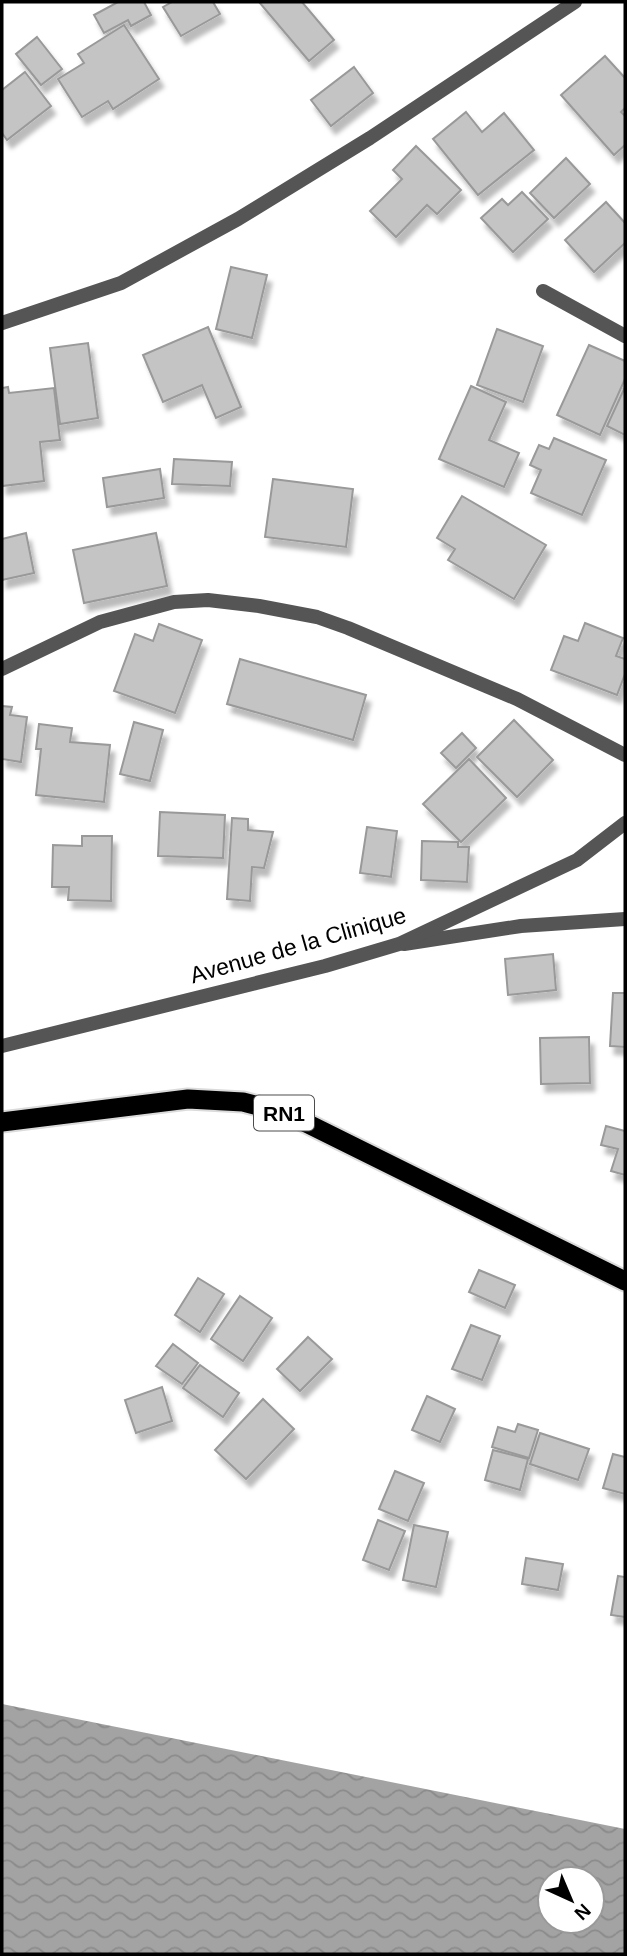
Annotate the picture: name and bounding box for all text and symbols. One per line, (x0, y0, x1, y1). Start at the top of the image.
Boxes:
street label: Avenue de la Clinique (187, 902, 409, 988)
road number: RN1 (254, 1096, 314, 1130)
north arrow (536, 1865, 606, 1935)
text: N (570, 1900, 595, 1924)

